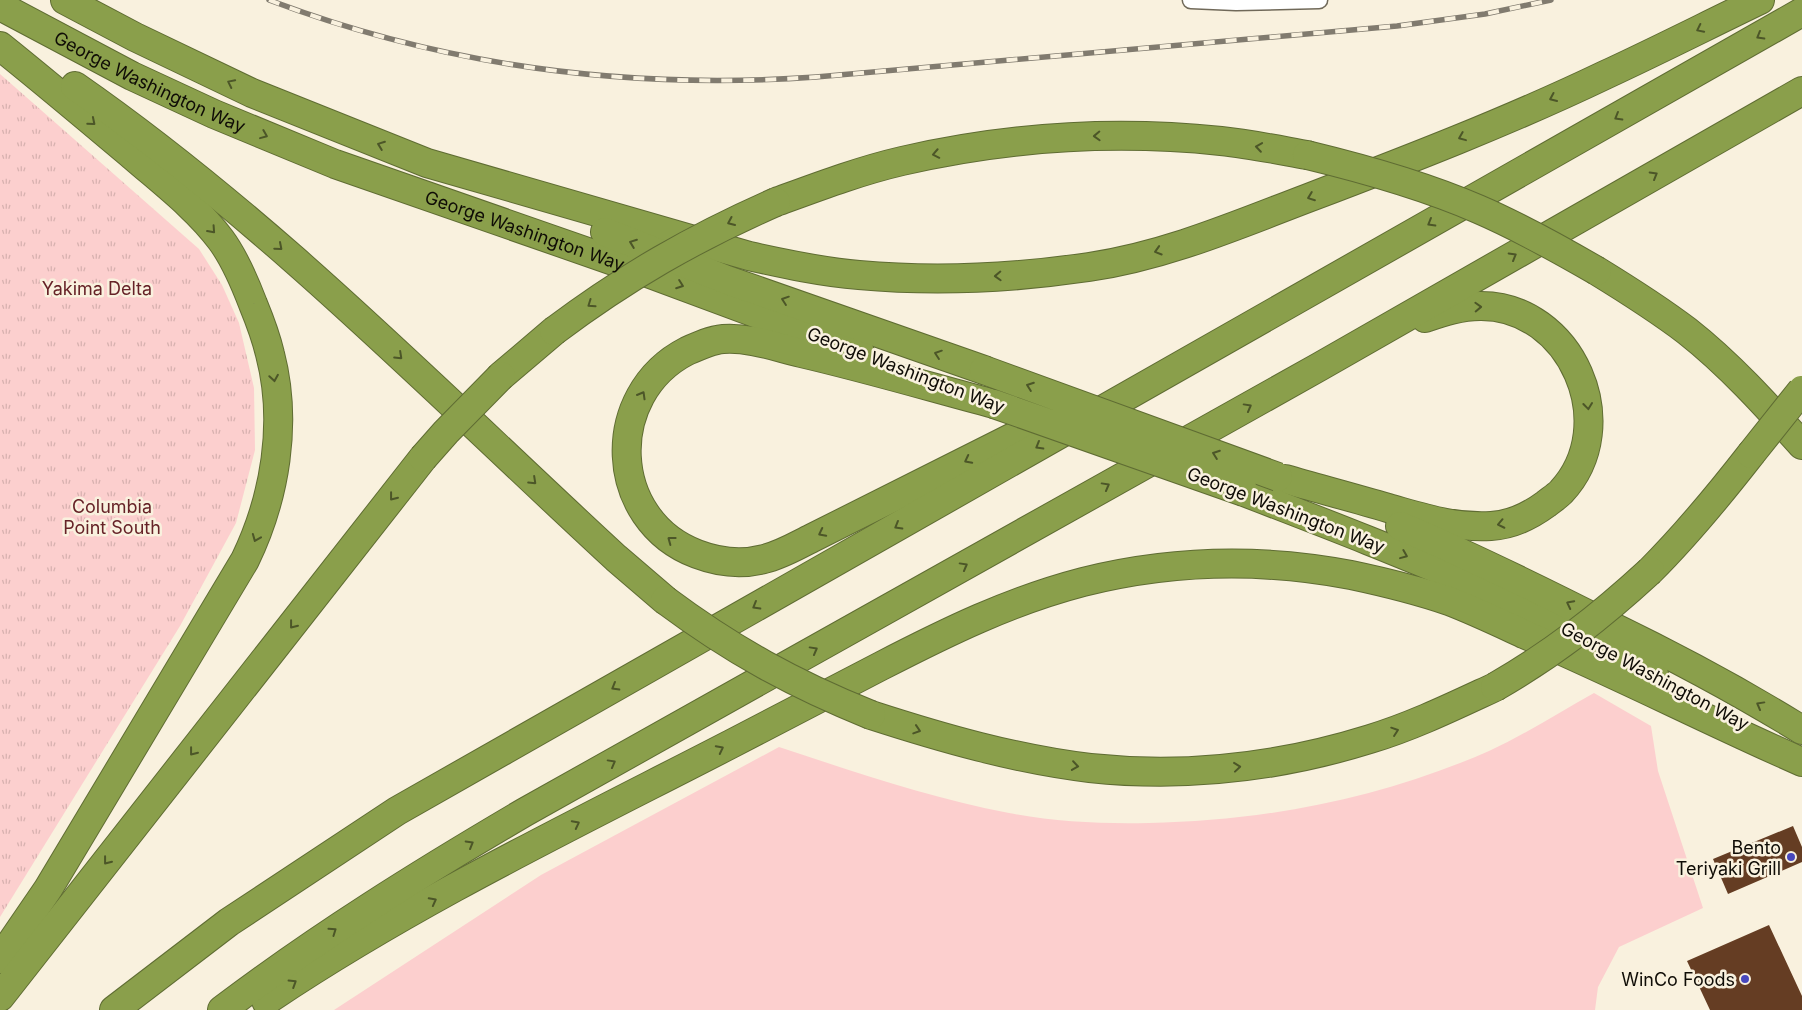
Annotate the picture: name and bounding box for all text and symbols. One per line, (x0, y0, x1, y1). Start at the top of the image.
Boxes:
one-way arrow (1696, 23, 1705, 33)
street label: George Washington Way (51, 26, 249, 136)
one-way arrow (1756, 30, 1765, 40)
one-way arrow (227, 79, 236, 90)
one-way arrow (1549, 92, 1558, 103)
one-way arrow (1615, 111, 1624, 121)
one-way arrow (86, 116, 95, 125)
one-way arrow (259, 129, 268, 139)
one-way arrow (1093, 131, 1100, 141)
one-way arrow (1458, 131, 1467, 141)
one-way arrow (377, 141, 386, 152)
one-way arrow (1255, 142, 1263, 152)
one-way arrow (931, 149, 940, 159)
one-way arrow (1649, 172, 1658, 182)
street label: George Washington Way (422, 186, 628, 275)
one-way arrow (1307, 191, 1316, 201)
one-way arrow (727, 215, 736, 226)
one-way arrow (1428, 217, 1437, 227)
one-way arrow (206, 225, 215, 234)
one-way arrow (629, 239, 638, 249)
one-way arrow (273, 242, 282, 251)
one-way arrow (1154, 246, 1163, 256)
one-way arrow (1508, 252, 1517, 262)
one-way arrow (994, 270, 1002, 281)
park label: Yakima Delta (42, 278, 152, 299)
one-way arrow (675, 279, 684, 289)
one-way arrow (781, 296, 790, 306)
one-way arrow (588, 298, 597, 306)
one-way arrow (1474, 301, 1482, 312)
street label: George Washington Way (804, 323, 1008, 417)
one-way arrow (394, 350, 403, 359)
one-way arrow (935, 350, 943, 360)
one-way arrow (268, 375, 279, 383)
one-way arrow (1027, 382, 1035, 392)
one-way arrow (635, 391, 645, 400)
one-way arrow (1582, 402, 1593, 410)
one-way arrow (1242, 403, 1251, 413)
one-way arrow (1035, 439, 1044, 449)
one-way arrow (1212, 450, 1221, 460)
one-way arrow (964, 454, 973, 464)
street label: George Washington Way (1184, 463, 1388, 557)
one-way arrow (527, 475, 536, 484)
one-way arrow (1100, 482, 1109, 492)
one-way arrow (390, 491, 399, 500)
park label: Columbia Point South (63, 496, 161, 538)
one-way arrow (1497, 518, 1505, 529)
one-way arrow (894, 520, 903, 530)
one-way arrow (819, 527, 828, 537)
one-way arrow (251, 533, 262, 542)
one-way arrow (668, 537, 677, 545)
one-way arrow (1399, 548, 1408, 559)
one-way arrow (959, 562, 968, 572)
one-way arrow (753, 600, 762, 610)
one-way arrow (1566, 600, 1575, 610)
street label: George Washington Way (1557, 617, 1753, 735)
one-way arrow (290, 619, 299, 628)
one-way arrow (809, 646, 818, 656)
one-way arrow (611, 680, 620, 690)
one-way arrow (1757, 701, 1766, 711)
one-way arrow (912, 725, 921, 735)
one-way arrow (1391, 727, 1399, 737)
one-way arrow (715, 745, 724, 755)
one-way arrow (190, 746, 198, 755)
one-way arrow (606, 760, 615, 770)
one-way arrow (1071, 760, 1080, 770)
one-way arrow (1234, 762, 1242, 773)
one-way arrow (571, 820, 580, 830)
place label: Bento Teriyaki Grill (1676, 837, 1781, 879)
one-way arrow (465, 841, 474, 851)
marker: Bento Teriyaki Grill (1785, 851, 1797, 863)
one-way arrow (104, 855, 112, 864)
one-way arrow (427, 897, 436, 907)
one-way arrow (328, 928, 337, 937)
place label: WinCo Foods (1621, 969, 1735, 990)
marker: WinCo Foods (1739, 973, 1751, 985)
one-way arrow (287, 980, 296, 989)

